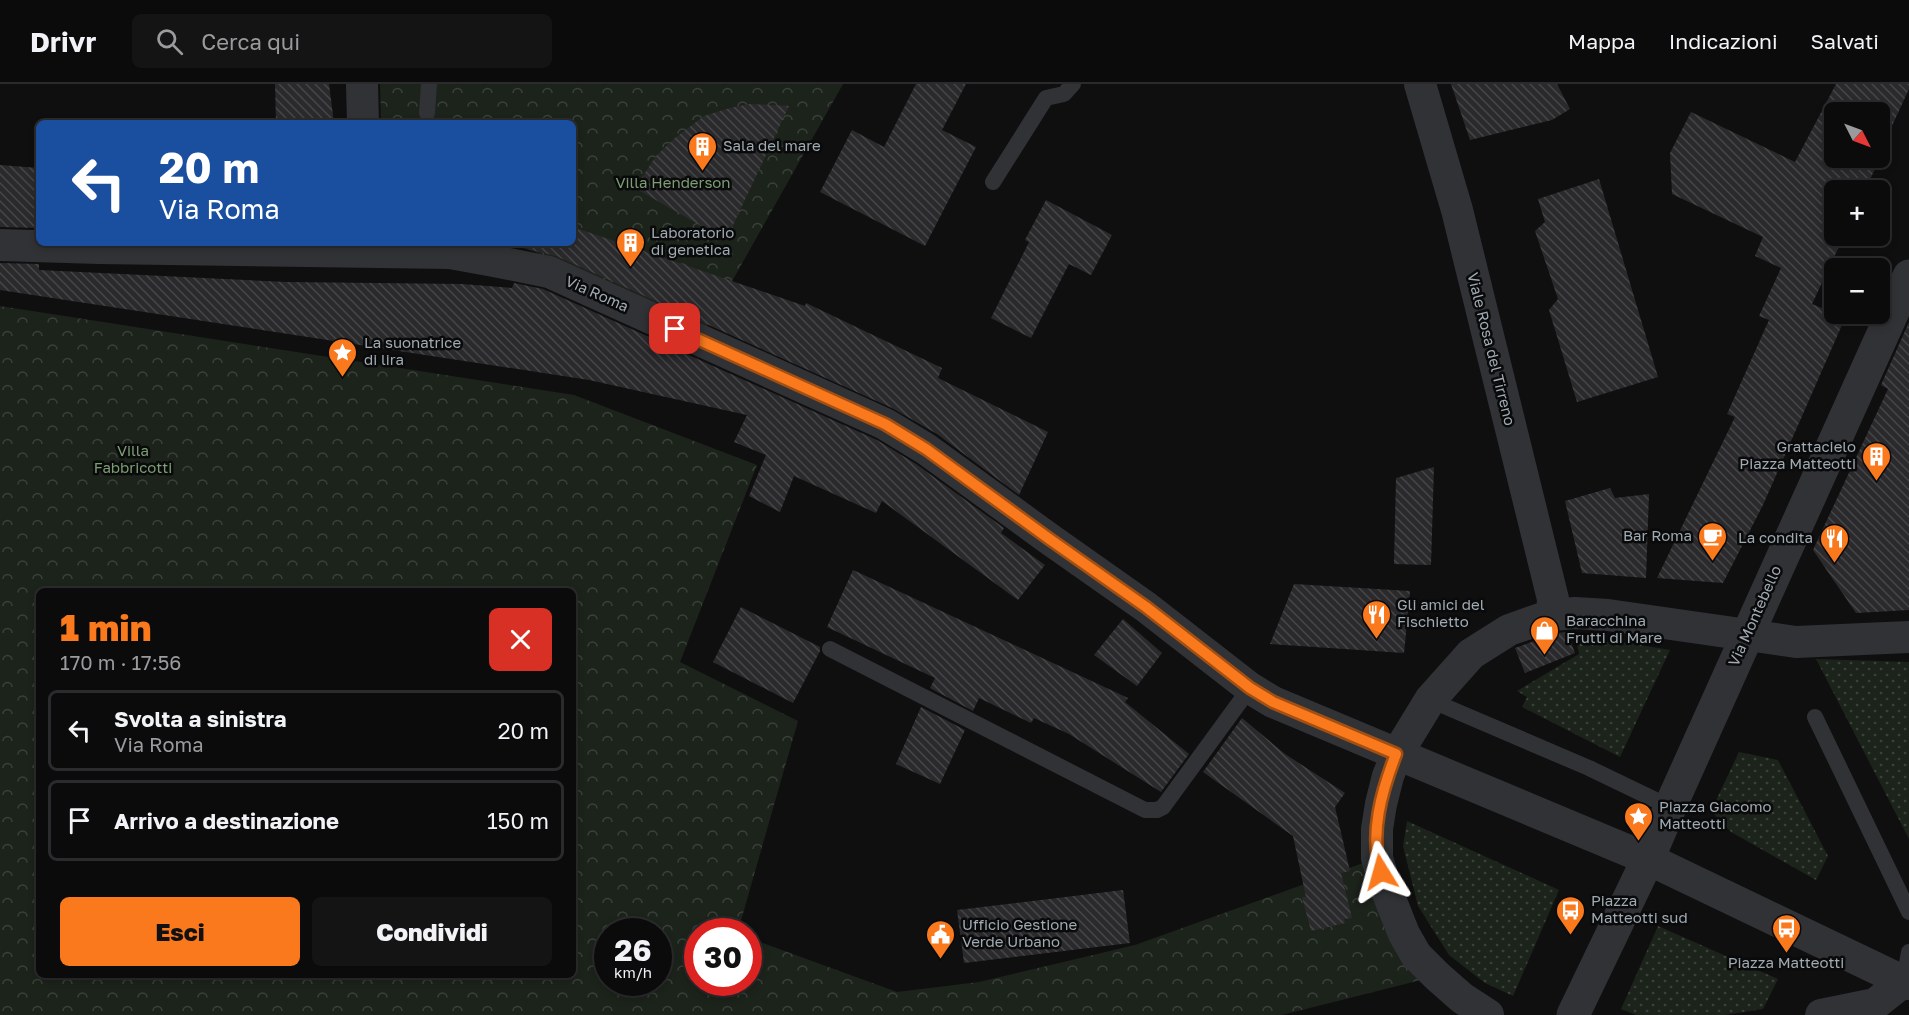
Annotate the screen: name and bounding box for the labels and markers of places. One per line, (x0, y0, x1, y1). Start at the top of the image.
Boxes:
building icon: Sala del mare (686, 130, 718, 172)
place label: Sala del mare (723, 136, 821, 154)
place label: Laboratorio di genetica (651, 223, 734, 258)
building icon: Laboratorio di genetica (614, 226, 646, 268)
pin (649, 303, 700, 354)
place label: La suonatrice di lira (364, 333, 462, 368)
place icon: La suonatrice di lira (327, 336, 359, 378)
place label: Grattacielo Piazza Matteotti (1739, 437, 1856, 472)
building icon: Grattacielo Piazza Matteotti (1861, 440, 1893, 482)
cafe icon: Bar Roma (1697, 520, 1729, 562)
restaurant icon: La condita (1818, 522, 1850, 564)
place label: Bar Roma (1623, 526, 1692, 544)
place label: La condita (1738, 528, 1813, 546)
place label: Gli amici del Fischietto (1397, 595, 1485, 630)
restaurant icon: Gli amici del Fischietto (1360, 598, 1392, 640)
place label: Baracchina Frutti di Mare (1566, 611, 1663, 646)
shop icon: Baracchina Frutti di Mare (1529, 614, 1561, 656)
place label: Piazza Giacomo Matteotti (1659, 797, 1772, 832)
place icon: Piazza Giacomo Matteotti (1622, 800, 1654, 842)
place label: Piazza Matteotti sud (1591, 891, 1688, 926)
bus stop icon: Piazza Matteotti sud (1554, 894, 1586, 936)
bus stop icon: Piazza Matteotti (1770, 912, 1802, 954)
place label: Ufficio Gestione Verde Urbano (962, 915, 1077, 950)
public building icon: Ufficio Gestione Verde Urbano (925, 918, 957, 960)
place label: Piazza Matteotti (1728, 953, 1844, 971)

